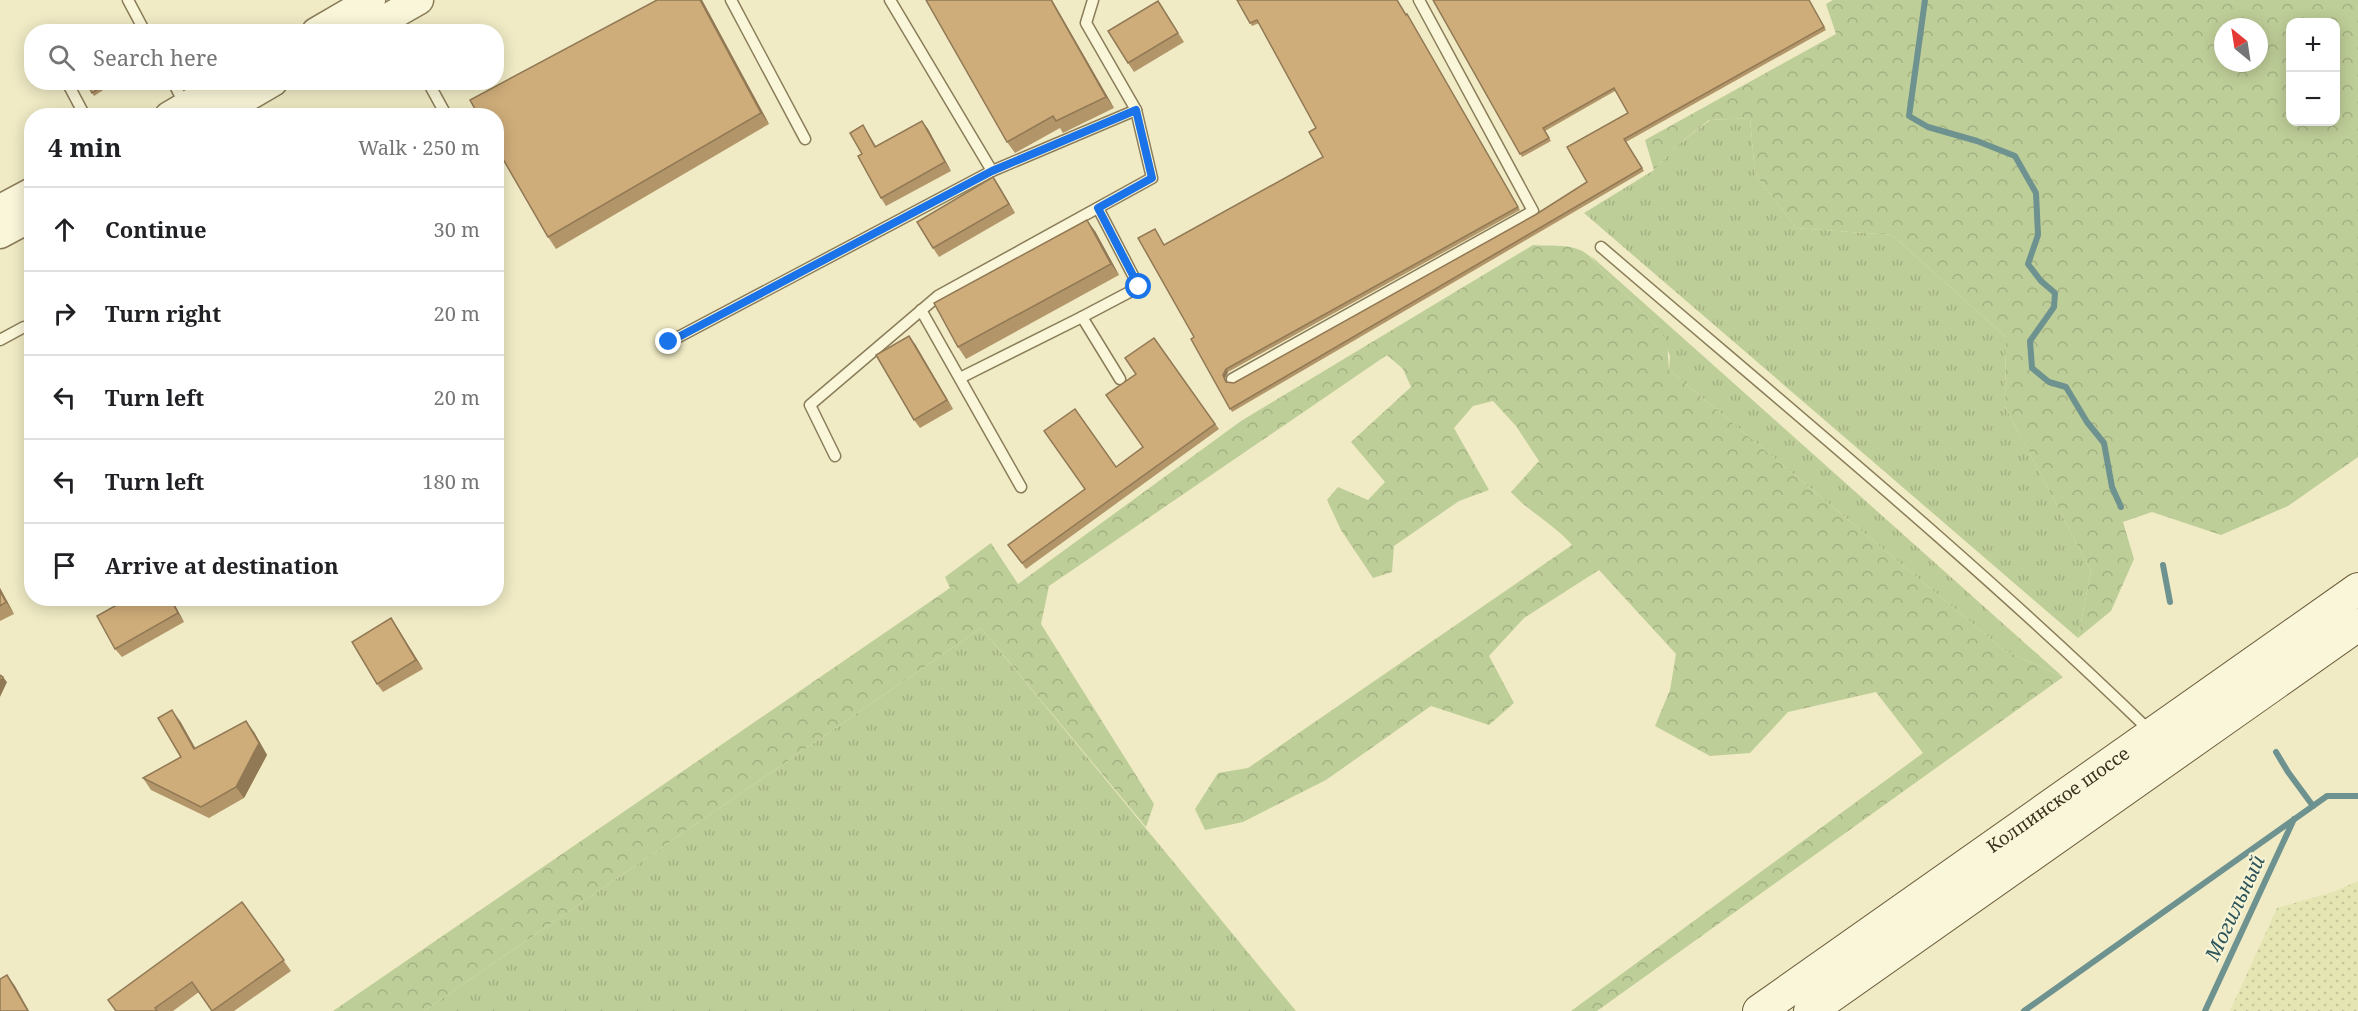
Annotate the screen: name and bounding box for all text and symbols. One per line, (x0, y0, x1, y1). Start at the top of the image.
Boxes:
north arrow (2214, 18, 2268, 72)
map controls (2286, 18, 2340, 126)
button: + (2286, 18, 2340, 72)
search box (24, 24, 504, 90)
icon: search (45, 41, 78, 74)
text: Search here (93, 42, 218, 72)
button: − (2286, 72, 2340, 126)
text: 4 min (48, 129, 122, 165)
text: Walk · 250 m (358, 134, 480, 161)
icon: ahead (48, 213, 81, 246)
text: Continue (105, 214, 207, 244)
text: 30 m (434, 216, 480, 243)
route start (1125, 273, 1151, 299)
icon: right (48, 297, 81, 330)
text: Turn right (105, 298, 221, 328)
text: 20 m (434, 300, 480, 327)
route end (655, 328, 681, 354)
icon: left (48, 381, 81, 414)
text: Turn left (105, 382, 204, 412)
text: 20 m (434, 384, 480, 411)
icon: left (48, 465, 81, 498)
text: Turn left (105, 466, 204, 496)
text: 180 m (422, 468, 480, 495)
icon: arrive (48, 549, 81, 582)
text: Arrive at destination (105, 550, 339, 580)
street label: Колпинское шоссе (1982, 741, 2134, 858)
water label: Могильный (2198, 851, 2271, 966)

